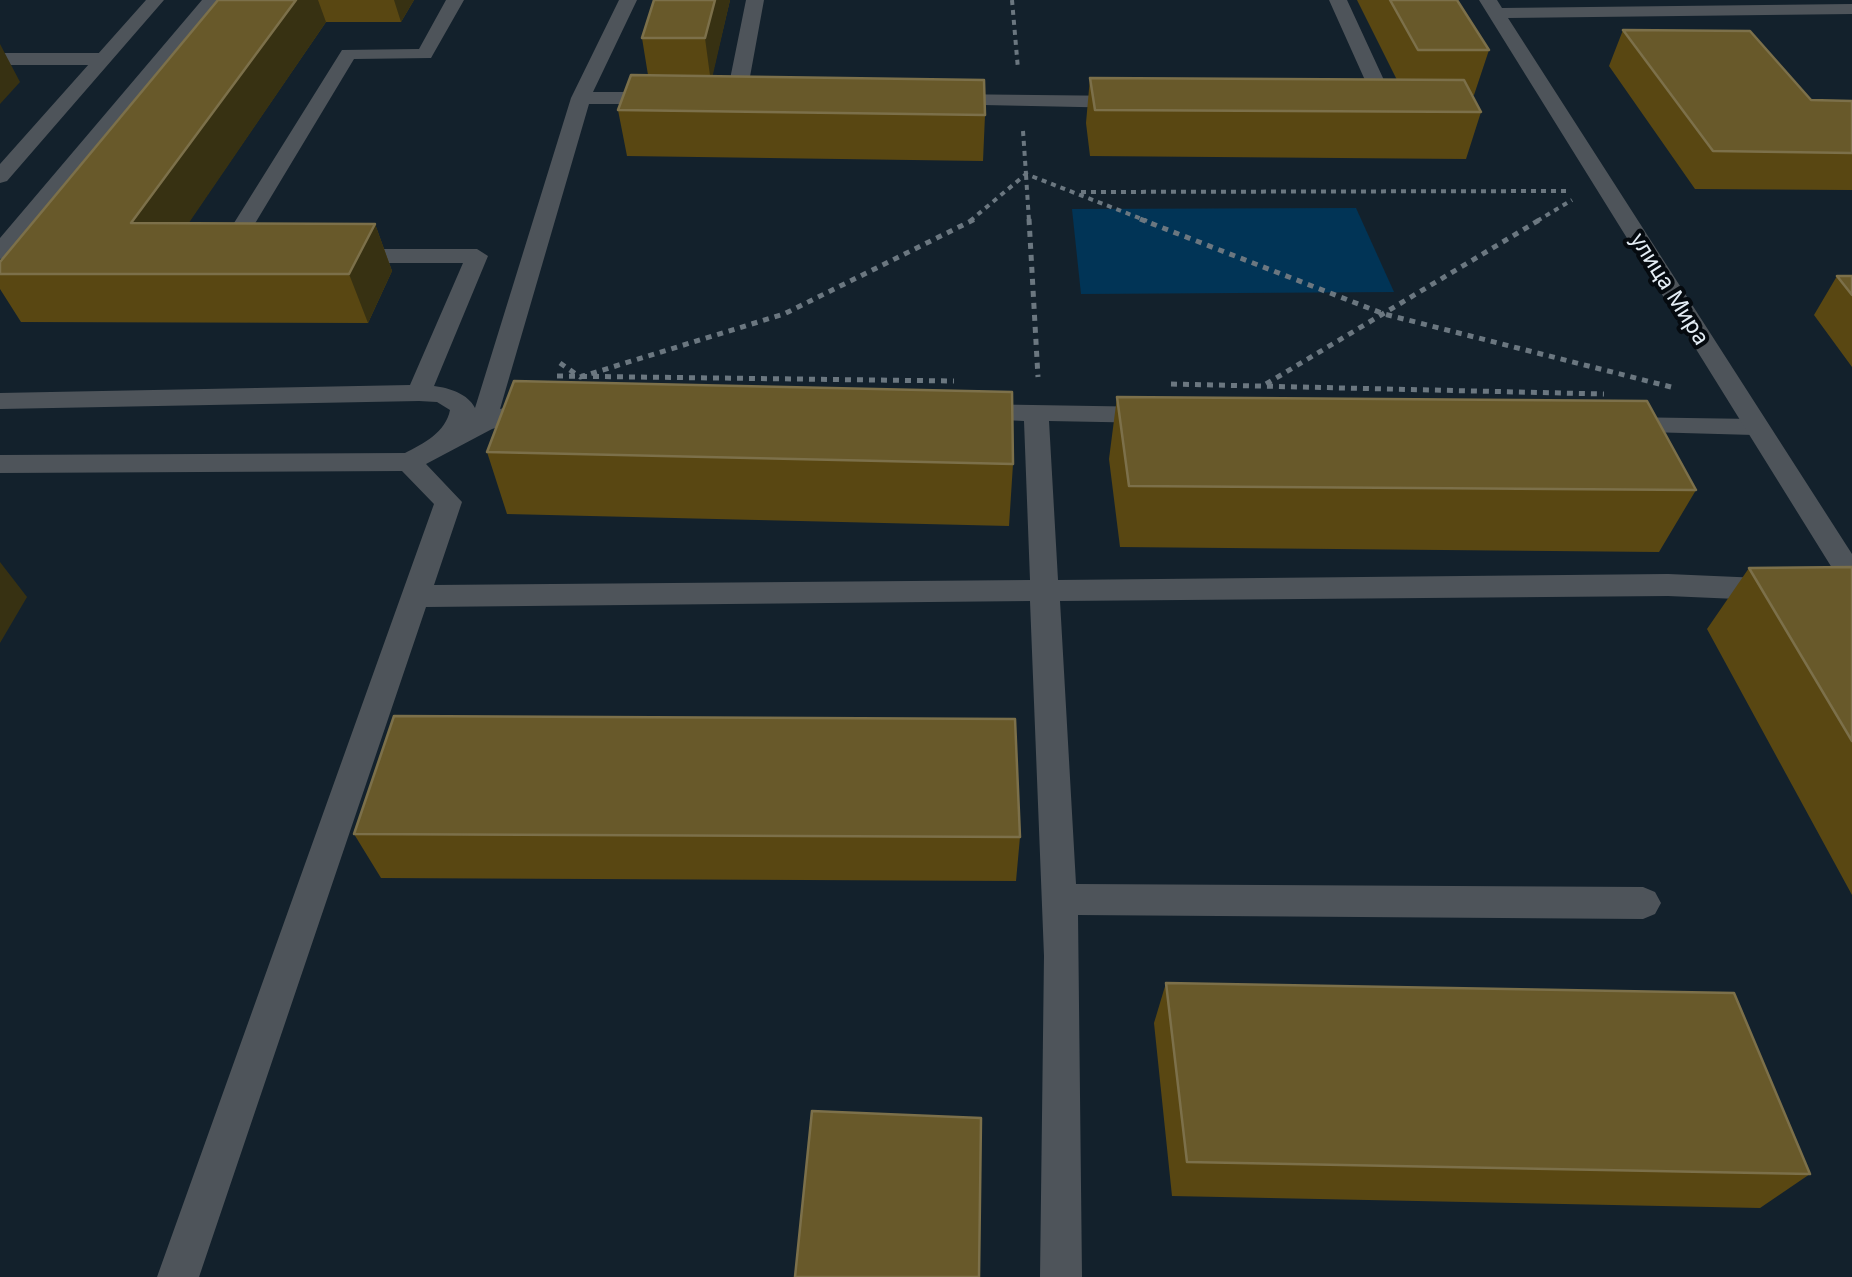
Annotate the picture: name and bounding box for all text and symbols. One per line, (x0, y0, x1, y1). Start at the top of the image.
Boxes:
street label: улица Мира (1624, 228, 1714, 350)

